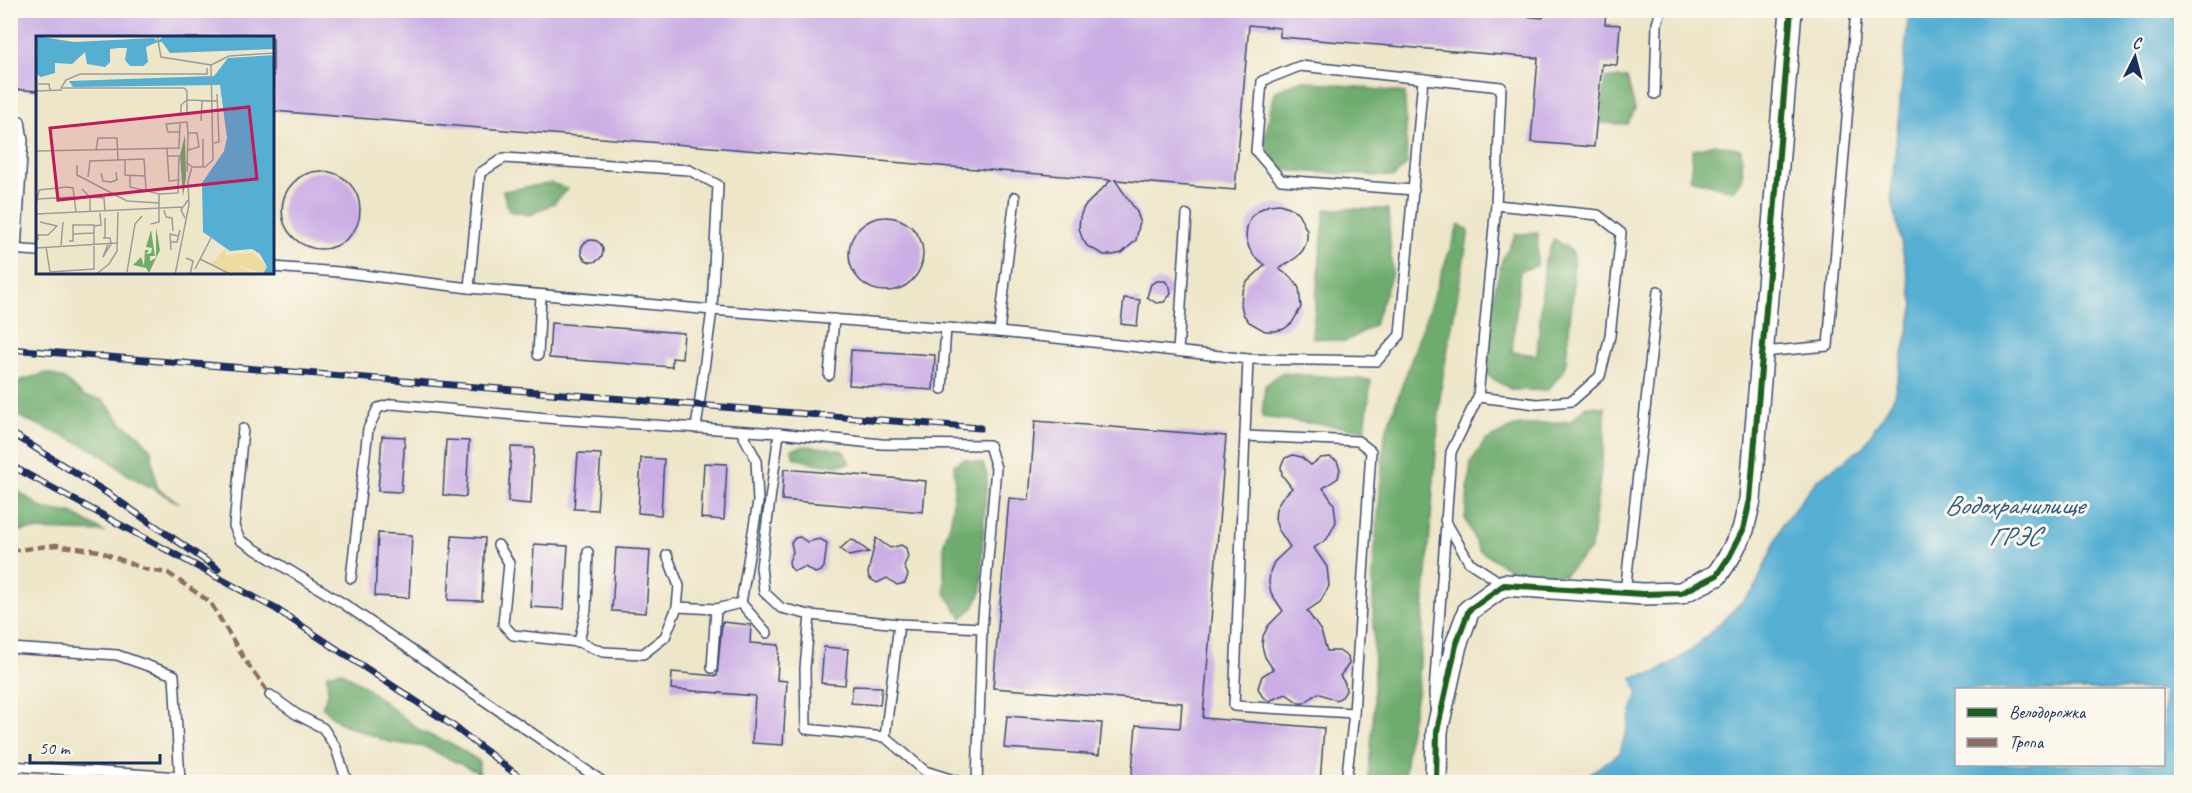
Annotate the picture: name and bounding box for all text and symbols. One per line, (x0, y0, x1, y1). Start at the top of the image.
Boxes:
north arrow (2105, 27, 2165, 87)
text: С (2132, 33, 2144, 54)
inset map (36, 36, 274, 274)
water label: Водохранилище ГРЭС (1945, 488, 2088, 553)
legend (1955, 688, 2165, 766)
text: Велодорожка (2009, 701, 2087, 723)
scale bar (30, 727, 160, 765)
text: Тропа (2009, 731, 2045, 753)
text: 50 m (39, 737, 72, 759)

